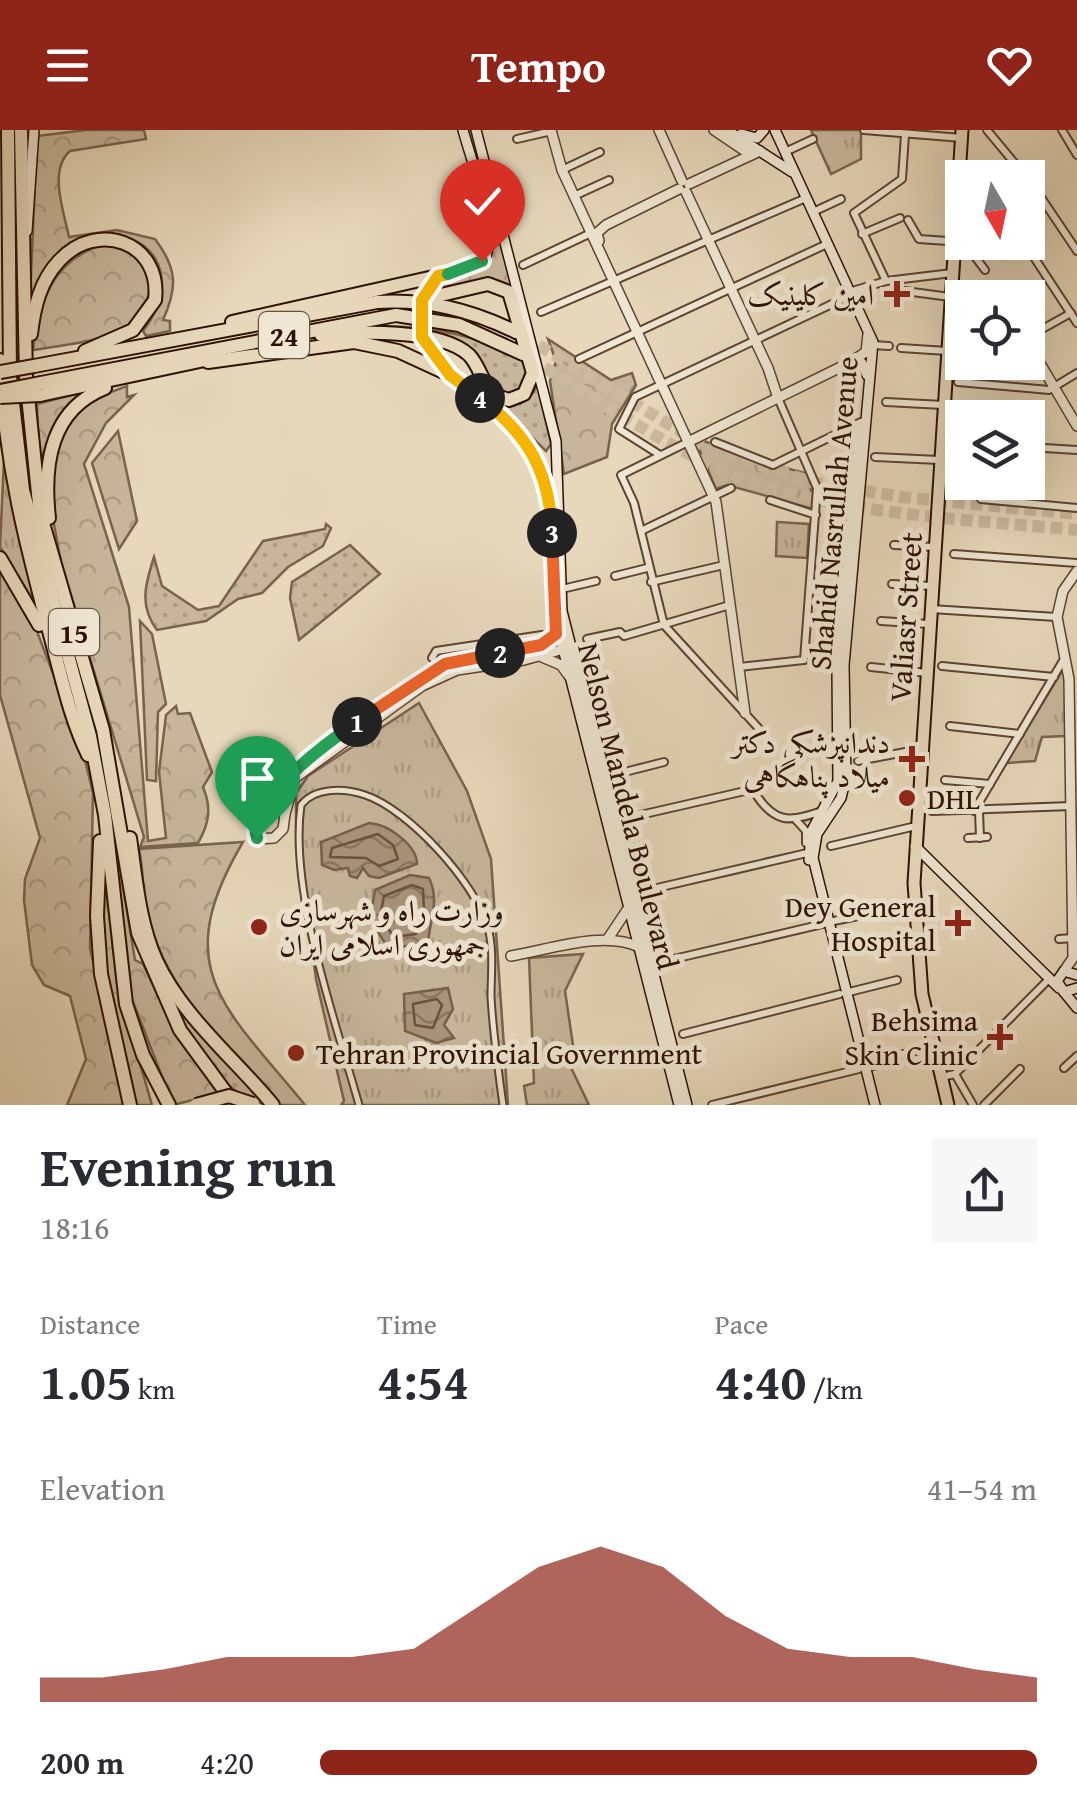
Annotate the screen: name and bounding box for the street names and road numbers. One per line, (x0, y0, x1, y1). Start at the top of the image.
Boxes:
road number: 24 (259, 312, 309, 358)
street label: Shahid Nasrullah Avenue (797, 354, 869, 672)
street label: Valiasr Street (877, 530, 933, 703)
road number: 15 (49, 609, 99, 655)
street label: Nelson Mandela Boulevard (567, 638, 691, 974)

